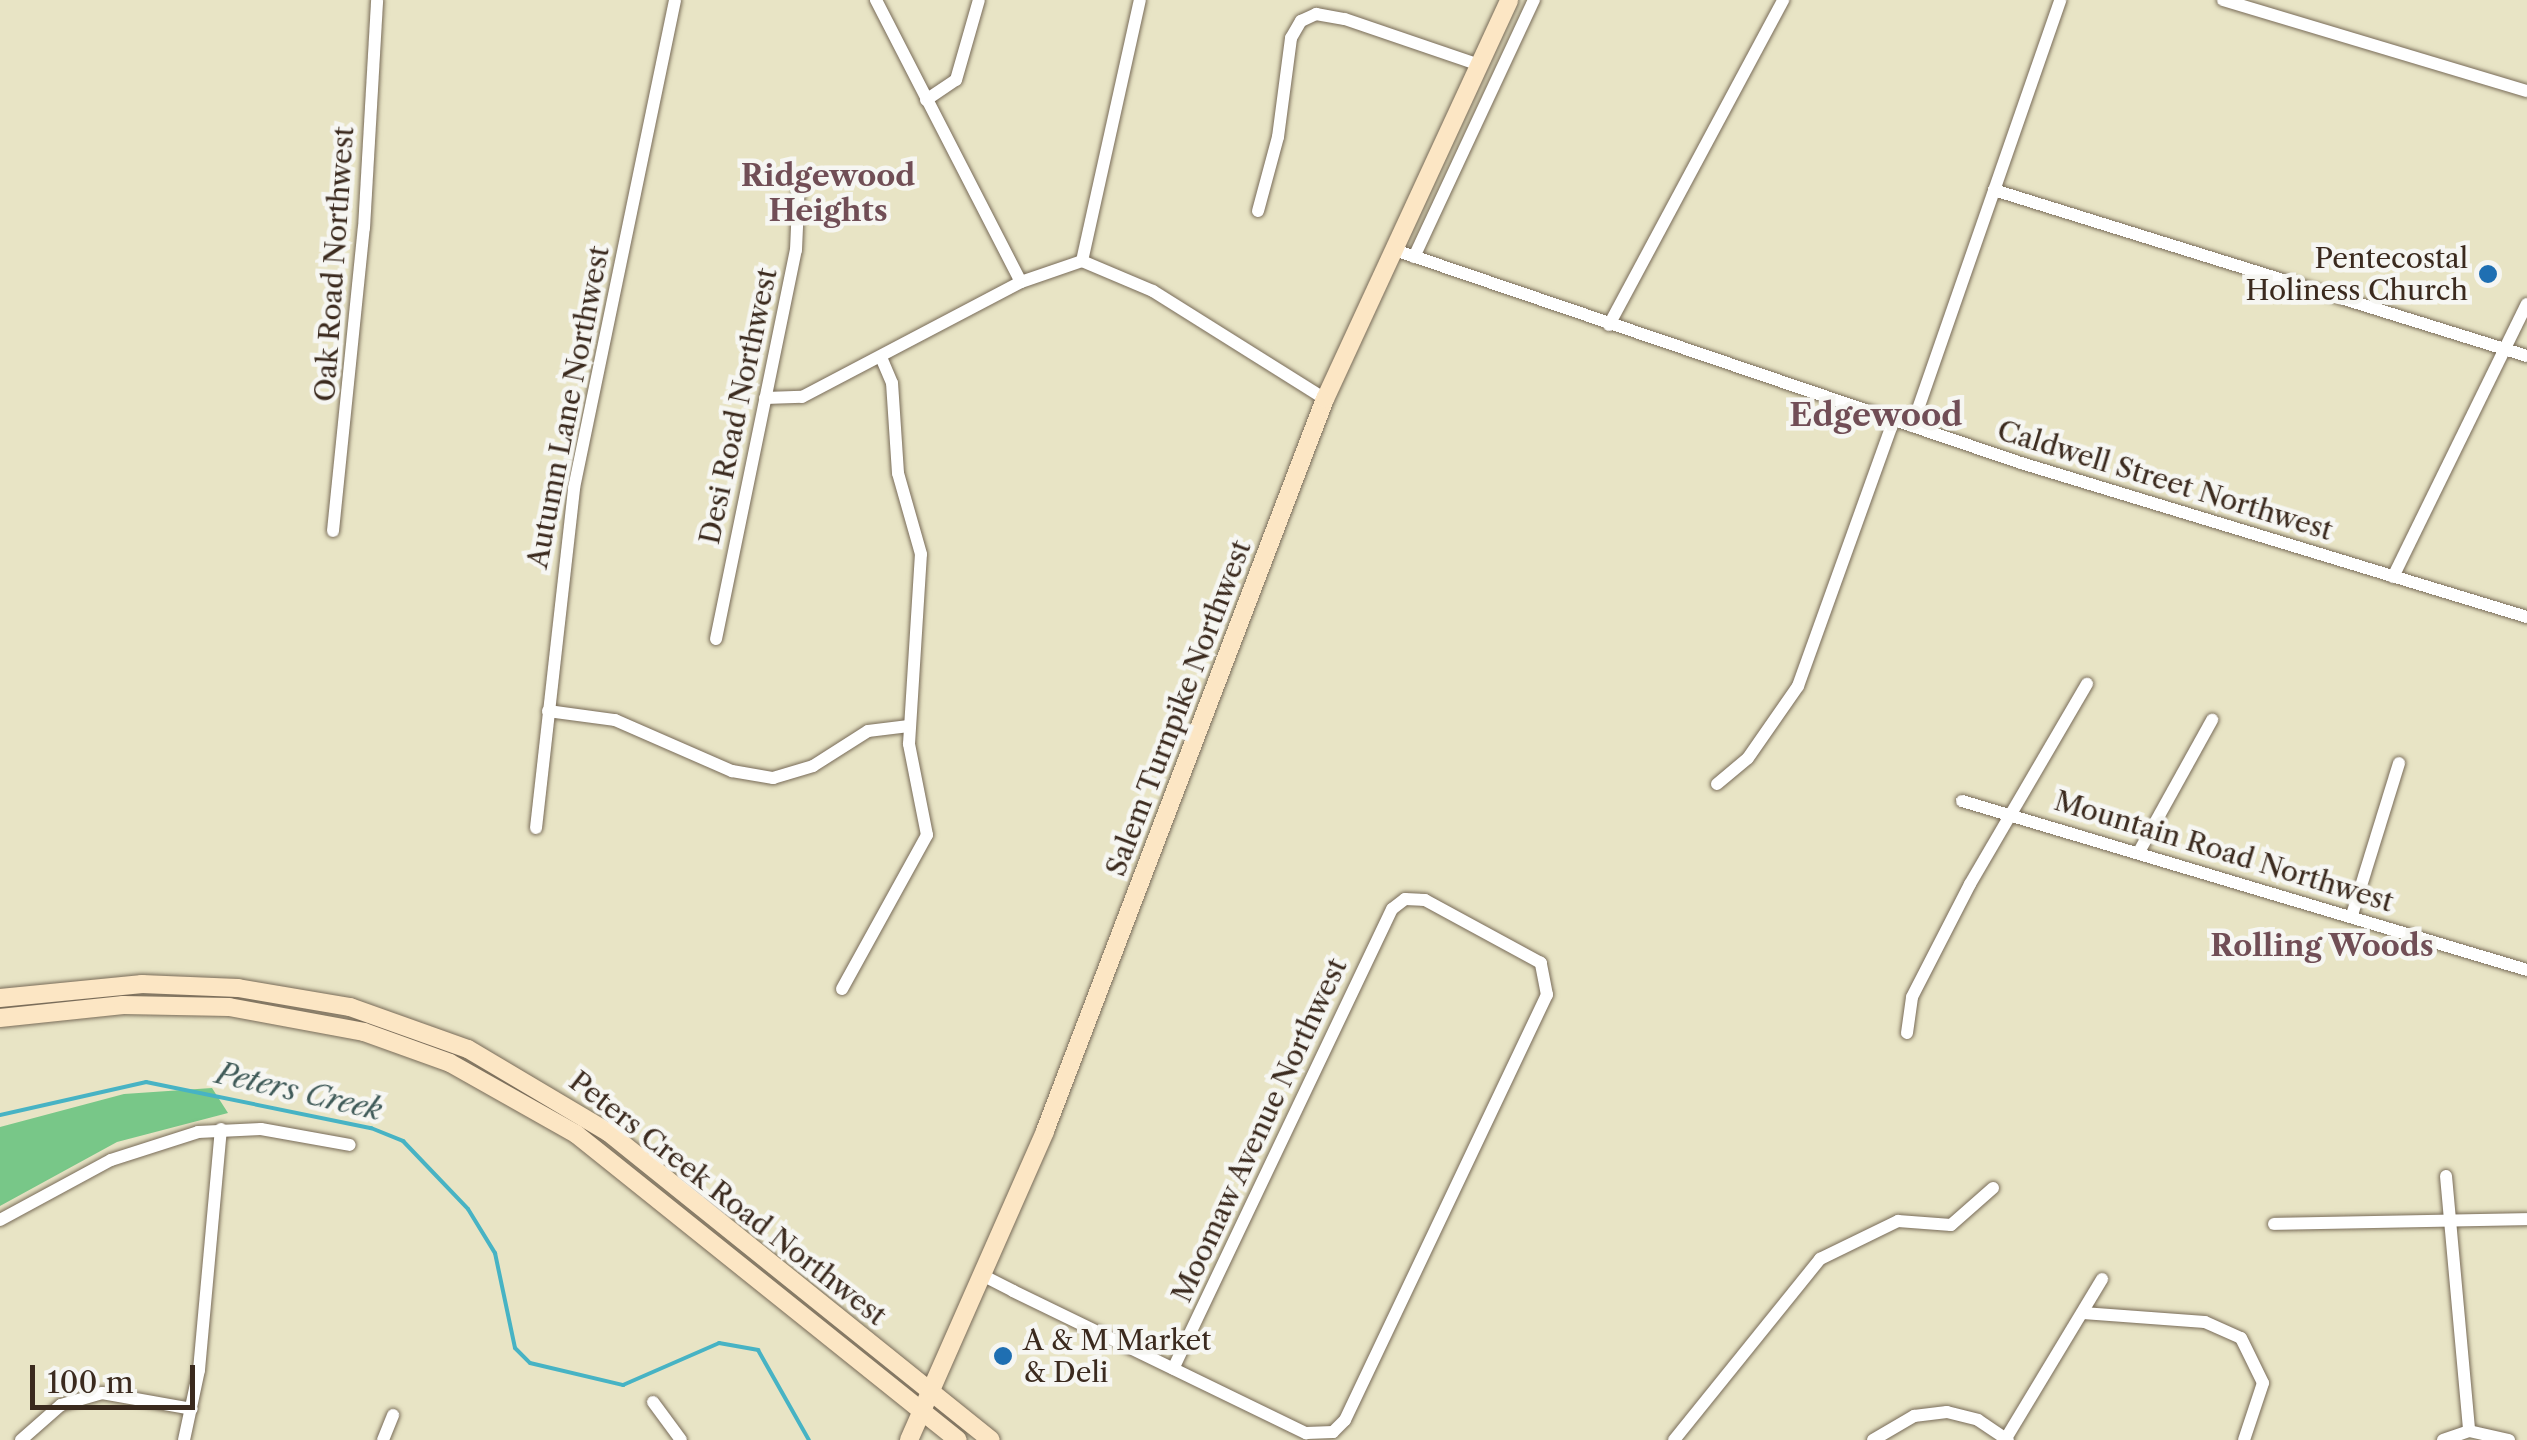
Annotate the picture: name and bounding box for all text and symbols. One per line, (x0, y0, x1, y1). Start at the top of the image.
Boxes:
street label: Oak Road Northwest (308, 125, 360, 403)
district label: Ridgewood Heights (741, 158, 915, 228)
place label: Pentecostal Holiness Church (2246, 241, 2468, 307)
street label: Autumn Lane Northwest (520, 243, 616, 571)
marker: Pentecostal Holiness Church (2477, 263, 2499, 285)
street label: Desi Road Northwest (692, 265, 784, 547)
district label: Edgewood (1789, 396, 1963, 434)
street label: Caldwell Street Northwest (1993, 413, 2337, 547)
street label: Salem Turnpike Northwest (1098, 535, 1258, 881)
street label: Mountain Road Northwest (2051, 783, 2397, 919)
district label: Rolling Woods (2210, 928, 2434, 964)
street label: Moomaw Avenue Northwest (1164, 952, 1354, 1308)
water label: Peters Creek (212, 1055, 386, 1129)
street label: Peters Creek Road Northwest (563, 1064, 893, 1332)
place label: A & M Market & Deli (1023, 1323, 1212, 1389)
scale bar (35, 1345, 200, 1407)
marker: A & M Market & Deli (992, 1345, 1014, 1367)
text: 100 m (47, 1364, 134, 1401)

